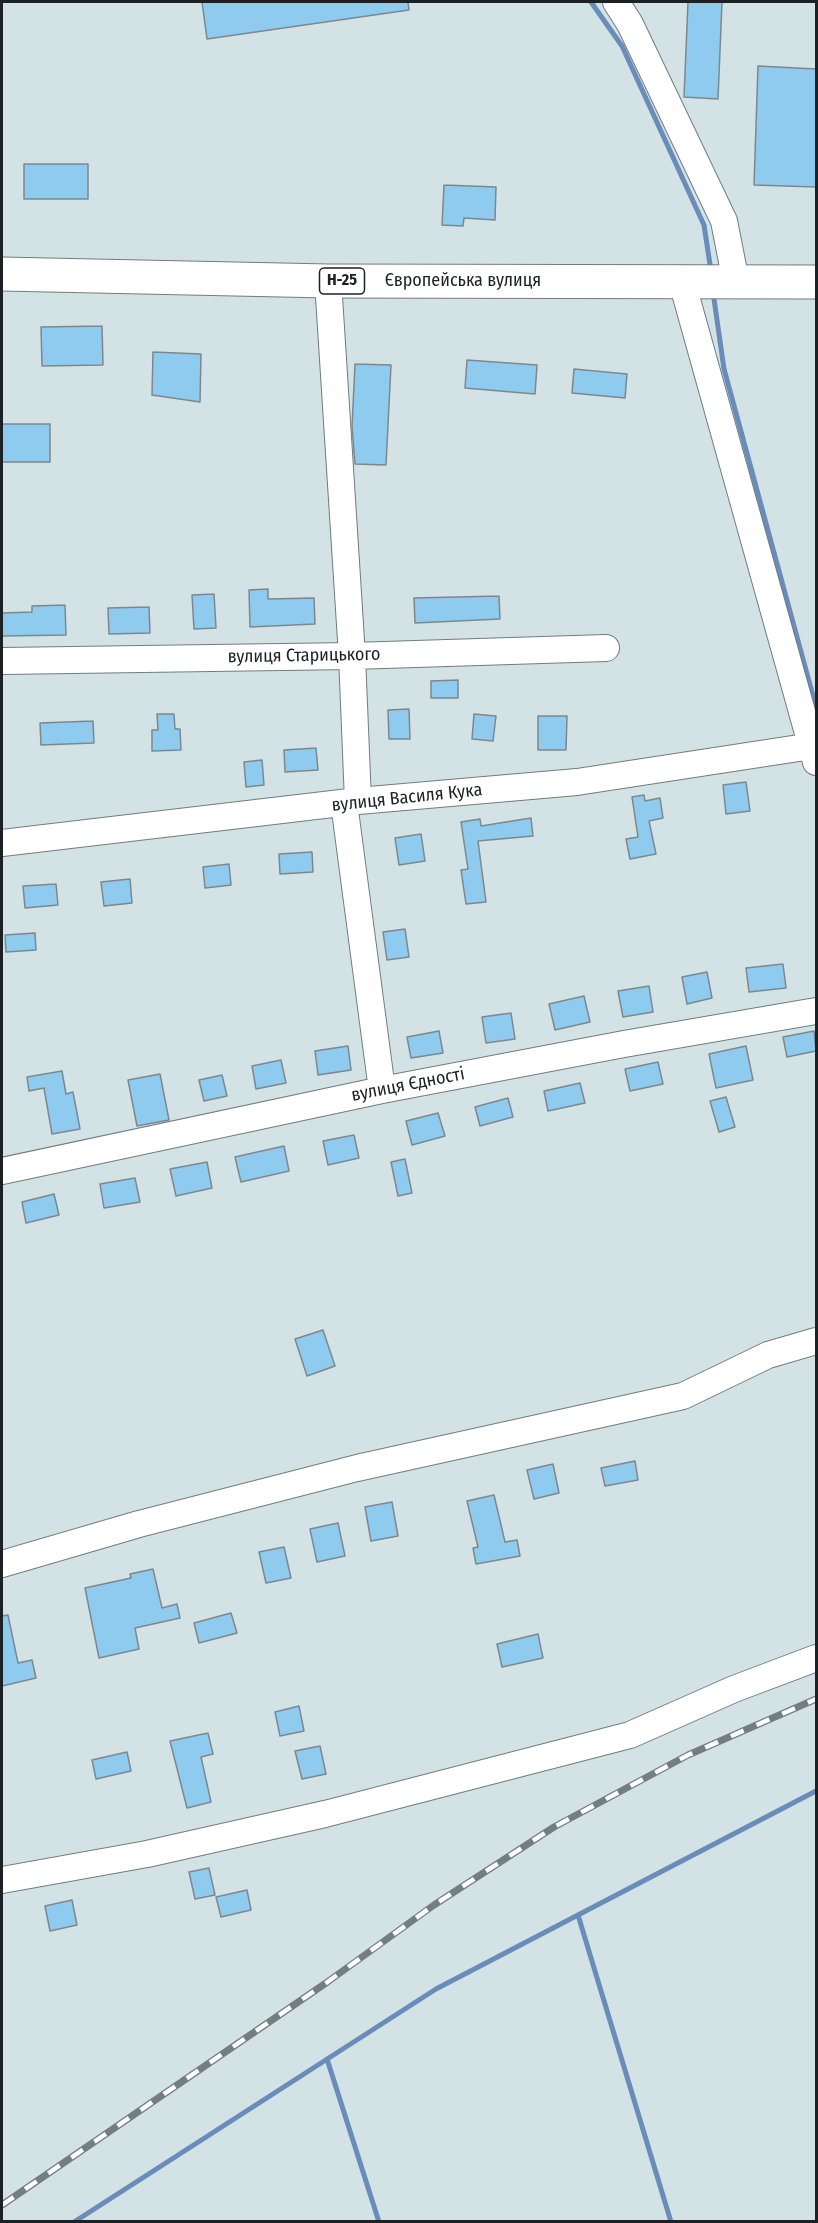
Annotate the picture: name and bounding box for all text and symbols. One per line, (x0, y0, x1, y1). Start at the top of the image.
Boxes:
road number: Н-25 (320, 268, 364, 294)
street label: Європейська вулиця (385, 270, 541, 292)
street label: вулиця Старицького (227, 644, 381, 668)
street label: вулиця Василя Кука (331, 779, 483, 817)
street label: вулиця Єдності (349, 1063, 467, 1107)

